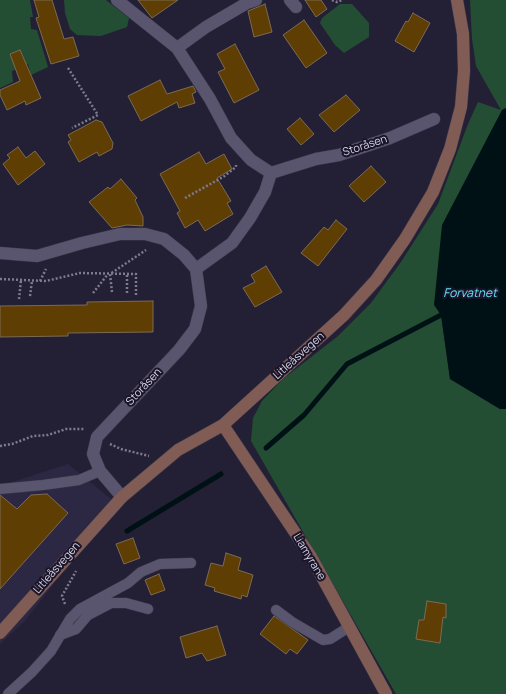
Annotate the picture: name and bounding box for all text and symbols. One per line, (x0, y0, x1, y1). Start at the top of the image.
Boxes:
street label: Storåsen (341, 133, 389, 159)
water label: Forvatnet (443, 287, 497, 301)
street label: Litleåsvegen (271, 330, 327, 382)
street label: Storåsen (124, 366, 164, 408)
street label: Liamyrane (290, 531, 328, 583)
street label: Litleåsvegen (31, 539, 83, 597)

